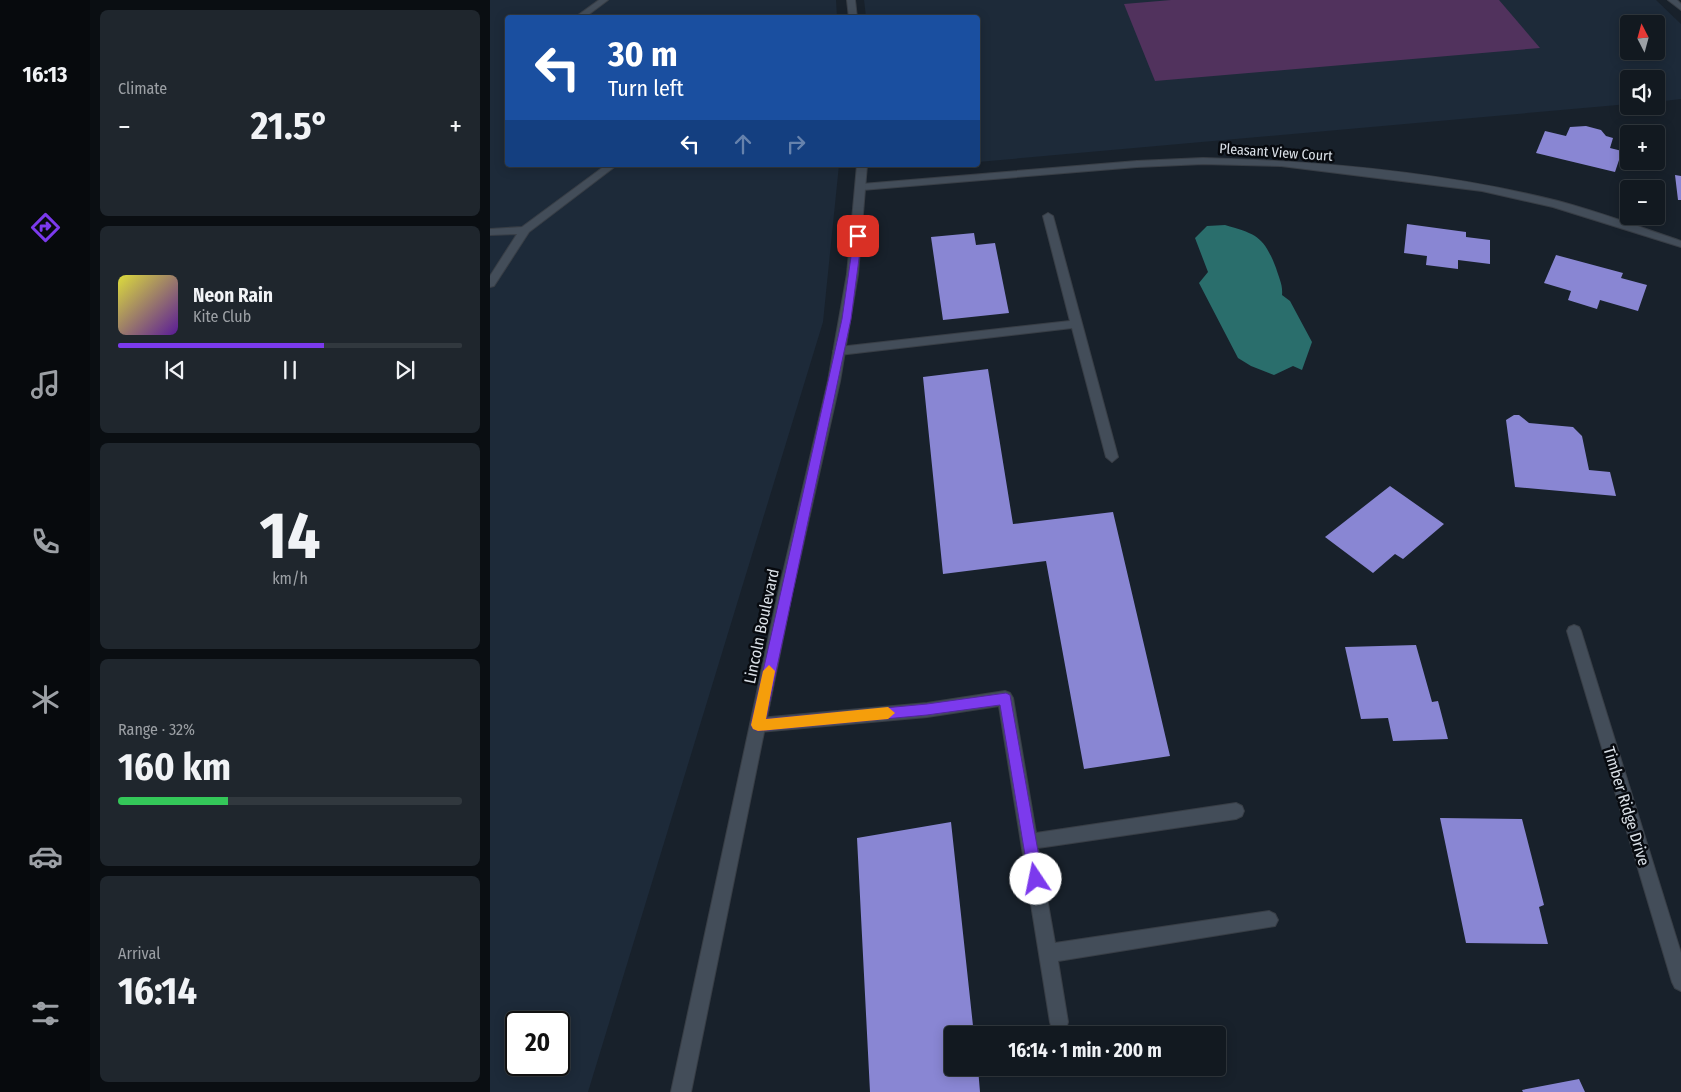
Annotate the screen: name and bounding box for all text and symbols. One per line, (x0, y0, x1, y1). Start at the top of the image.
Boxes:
north arrow (1620, 15, 1665, 60)
map controls (1620, 15, 1665, 225)
text: 30 m (608, 33, 678, 75)
icon: left (525, 35, 590, 100)
text: 16:13 (23, 61, 67, 88)
button: sound (1620, 70, 1665, 115)
text: Turn left (608, 75, 684, 102)
text: Climate (118, 79, 167, 98)
text: 21.5° (251, 103, 329, 149)
text: − (118, 110, 131, 143)
text: + (449, 110, 462, 143)
button: + (1620, 125, 1665, 170)
icon: left (676, 130, 704, 158)
icon: ahead (729, 130, 757, 158)
icon: right (782, 130, 810, 158)
street label: Pleasant View Court (1219, 140, 1334, 165)
button: − (1620, 180, 1665, 225)
icon: directions (28, 210, 63, 245)
pin (837, 215, 879, 257)
icon: arrive (844, 222, 872, 250)
text: Neon Rain (193, 284, 273, 307)
text: Kite Club (193, 307, 251, 326)
icon: previous (161, 356, 189, 384)
icon: pause (276, 356, 304, 384)
icon: next (391, 356, 419, 384)
icon: music (28, 367, 63, 402)
text: 14 (260, 497, 320, 575)
icon: phone (28, 524, 63, 559)
street label: Lincoln Boulevard (740, 567, 783, 685)
text: km/h (272, 569, 308, 588)
icon: climate (28, 682, 63, 717)
text: Range · 32% (118, 720, 195, 739)
text: 160 km (118, 744, 231, 790)
street label: Timber Ridge Drive (1599, 744, 1654, 868)
icon: car (28, 839, 63, 874)
position arrow (1009, 852, 1061, 904)
text: Arrival (118, 944, 160, 963)
text: 16:14 (118, 968, 197, 1014)
icon: filters (28, 996, 63, 1031)
speed limit sign: 20 (505, 1011, 570, 1076)
text: 16:14 · 1 min · 200 m (1008, 1039, 1162, 1062)

